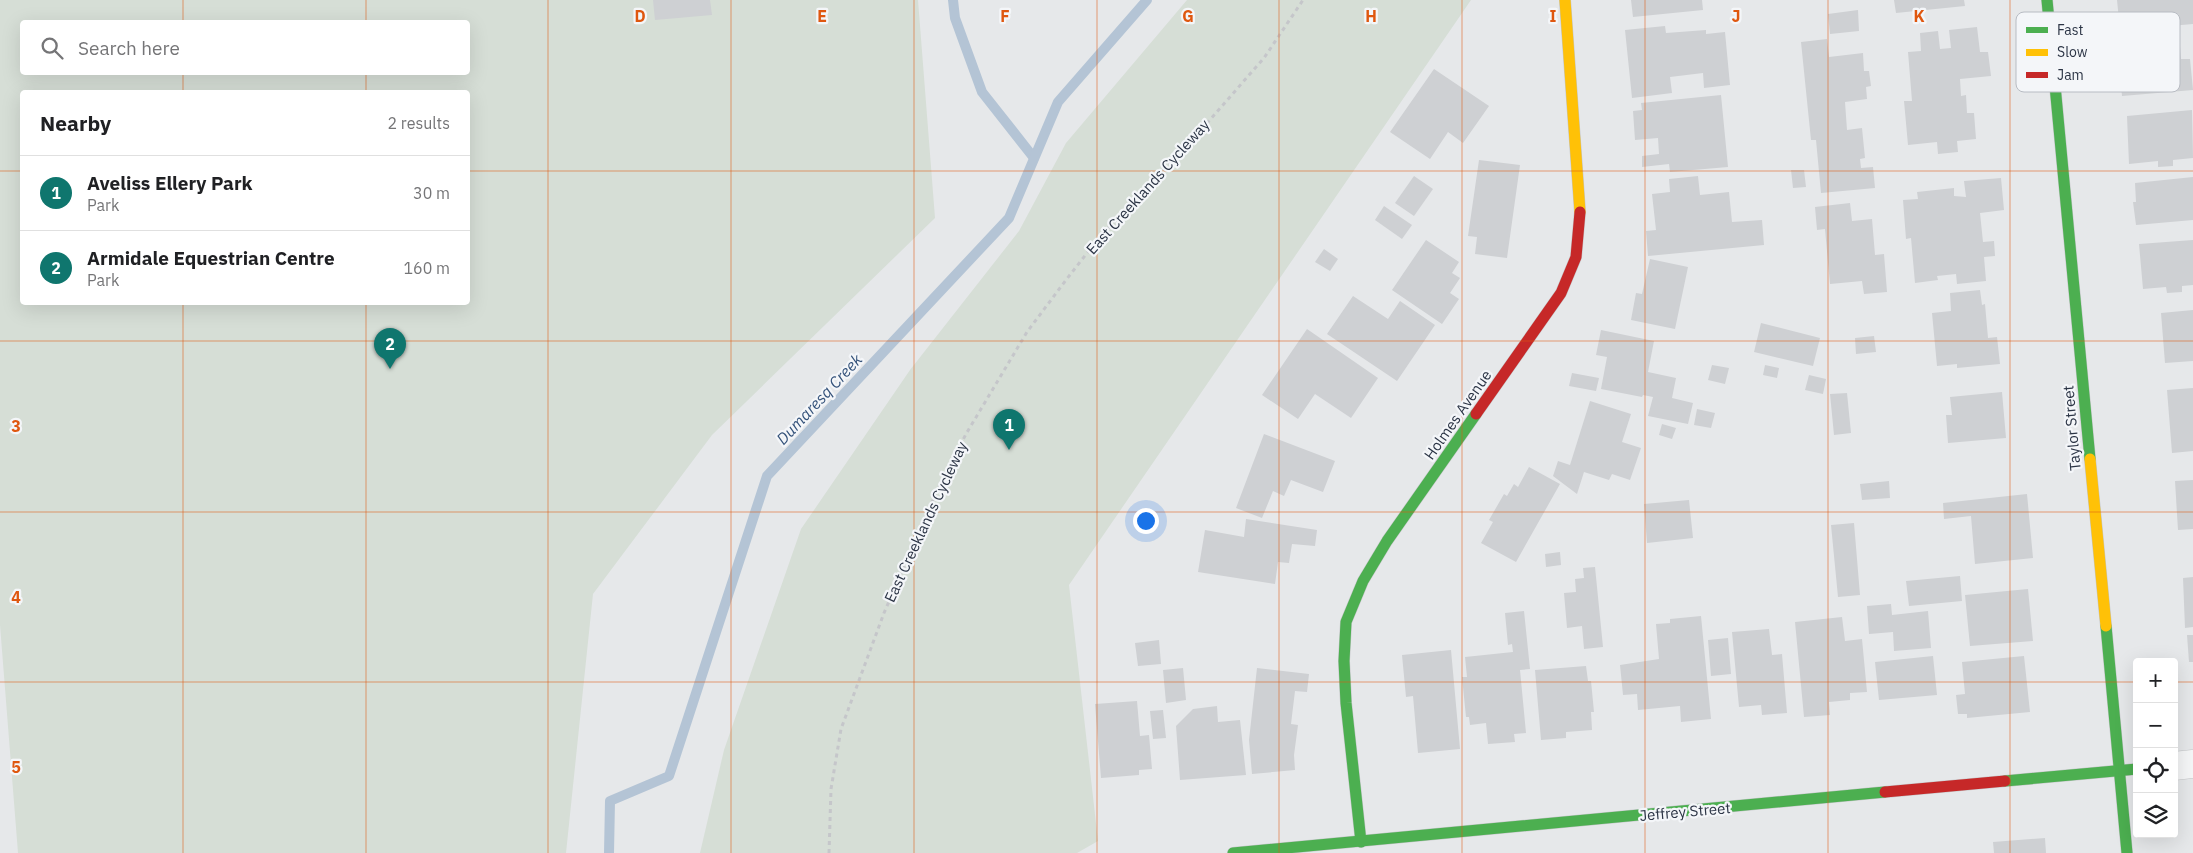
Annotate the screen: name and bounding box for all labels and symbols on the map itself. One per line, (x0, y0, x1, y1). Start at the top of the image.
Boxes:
text: D (634, 6, 646, 26)
text: E (817, 6, 827, 26)
text: F (1000, 6, 1010, 26)
text: G (1182, 6, 1194, 26)
text: H (1365, 6, 1377, 26)
text: I (1550, 6, 1557, 26)
text: J (1732, 6, 1740, 26)
text: K (1913, 6, 1925, 26)
legend (2016, 12, 2180, 92)
text: Fast (2057, 21, 2083, 39)
text: Slow (2057, 43, 2088, 61)
text: Jam (2057, 66, 2084, 84)
street label: East Creeklands Cycleway (1082, 115, 1214, 258)
pin: 2 (374, 328, 406, 369)
water label: Dumaresq Creek (772, 349, 867, 449)
street label: Holmes Avenue (1420, 366, 1496, 463)
street label: Taylor Street (2058, 385, 2085, 472)
pin: 1 (993, 409, 1025, 450)
text: 3 (11, 416, 21, 436)
street label: East Creeklands Cycleway (880, 438, 971, 605)
your location (1133, 508, 1159, 534)
text: 4 (11, 587, 21, 607)
text: 5 (11, 757, 21, 777)
street label: Jeffrey Street (1639, 798, 1731, 825)

